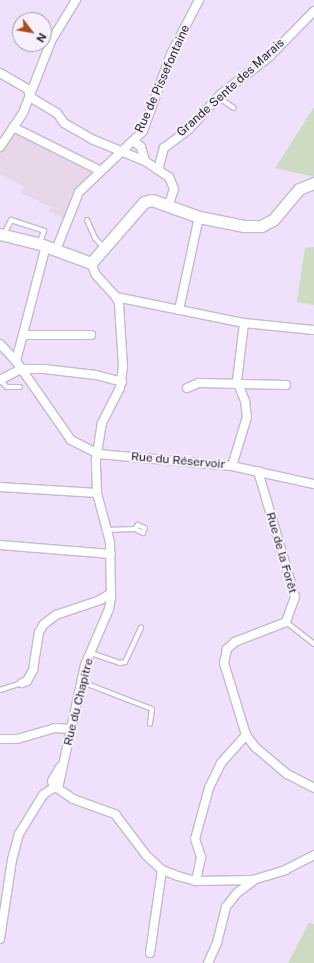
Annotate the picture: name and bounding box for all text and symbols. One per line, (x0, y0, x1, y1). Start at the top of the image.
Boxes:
north arrow (12, 12, 52, 52)
street label: Rue de Pissefontaine (133, 23, 193, 135)
text: N (34, 31, 49, 44)
street label: Grande Sente des Marais (174, 36, 288, 140)
street label: Rue du Réservoir (130, 450, 226, 472)
street label: Rue de la Forêt (262, 511, 300, 595)
street label: Rue du Chapitre (61, 657, 97, 747)

